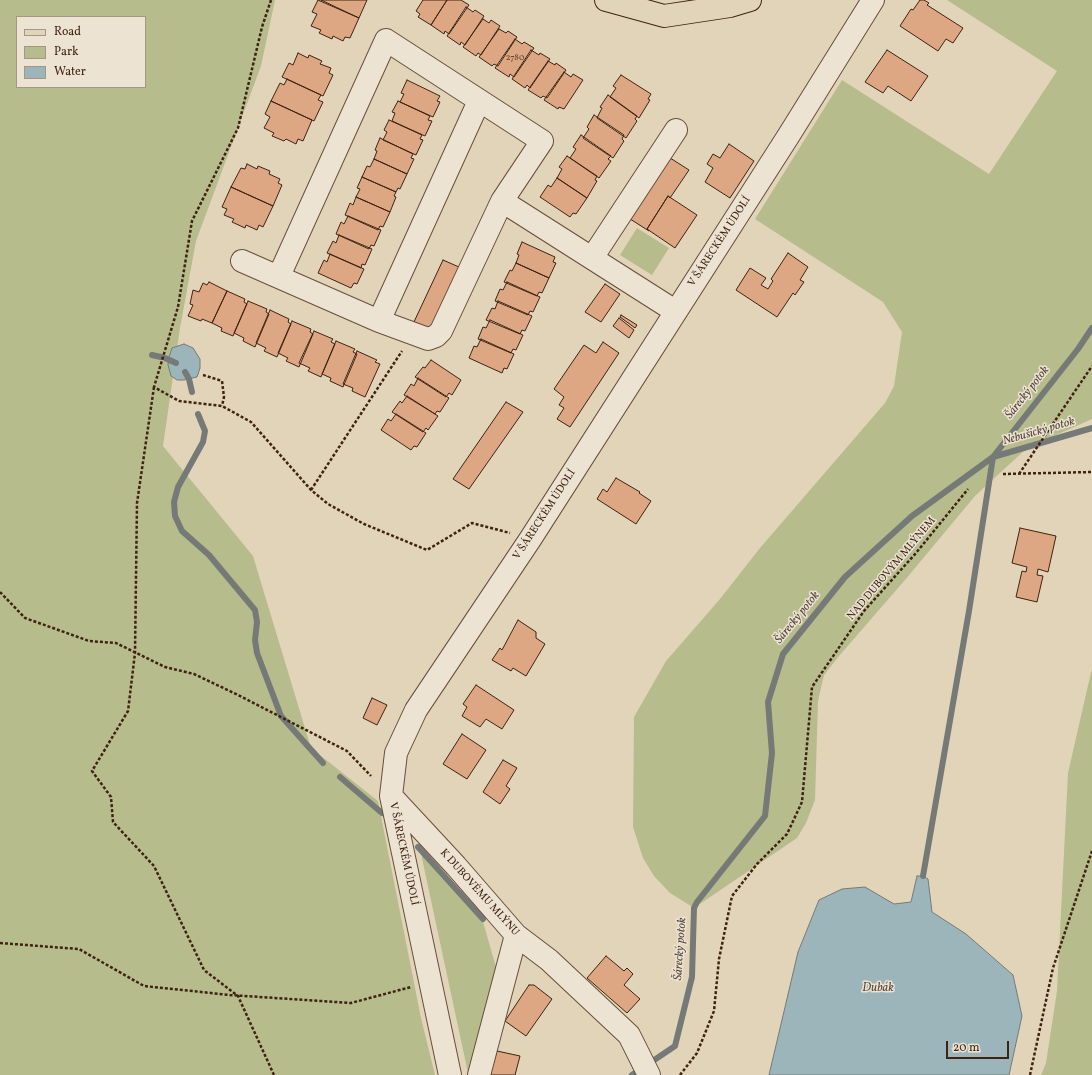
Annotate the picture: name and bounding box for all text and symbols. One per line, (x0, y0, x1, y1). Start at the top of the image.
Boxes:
legend (16, 16, 146, 88)
text: Road (54, 24, 81, 40)
text: Park (54, 44, 79, 60)
house number: 2780 (506, 53, 524, 63)
text: Water (54, 64, 86, 80)
street label: V ŠÁRECKÉM ÚDOLÍ (686, 194, 754, 290)
water label: Šárecký potok (1003, 364, 1053, 422)
water label: Nebušický potok (1001, 415, 1077, 449)
street label: V ŠÁRECKÉM ÚDOLÍ (511, 467, 579, 563)
street label: NAD DUBOVÝM MLÝNEM (845, 515, 939, 623)
water label: Šárecký potok (773, 589, 823, 647)
street label: V ŠÁRECKÉM ÚDOLÍ (386, 801, 420, 907)
street label: K DUBOVÉMU MLÝNU (437, 847, 521, 939)
water label: Šárecký potok (672, 917, 690, 981)
water label: Dubák (862, 982, 894, 996)
scale bar (948, 1033, 1011, 1059)
text: 20 m (953, 1040, 980, 1056)

